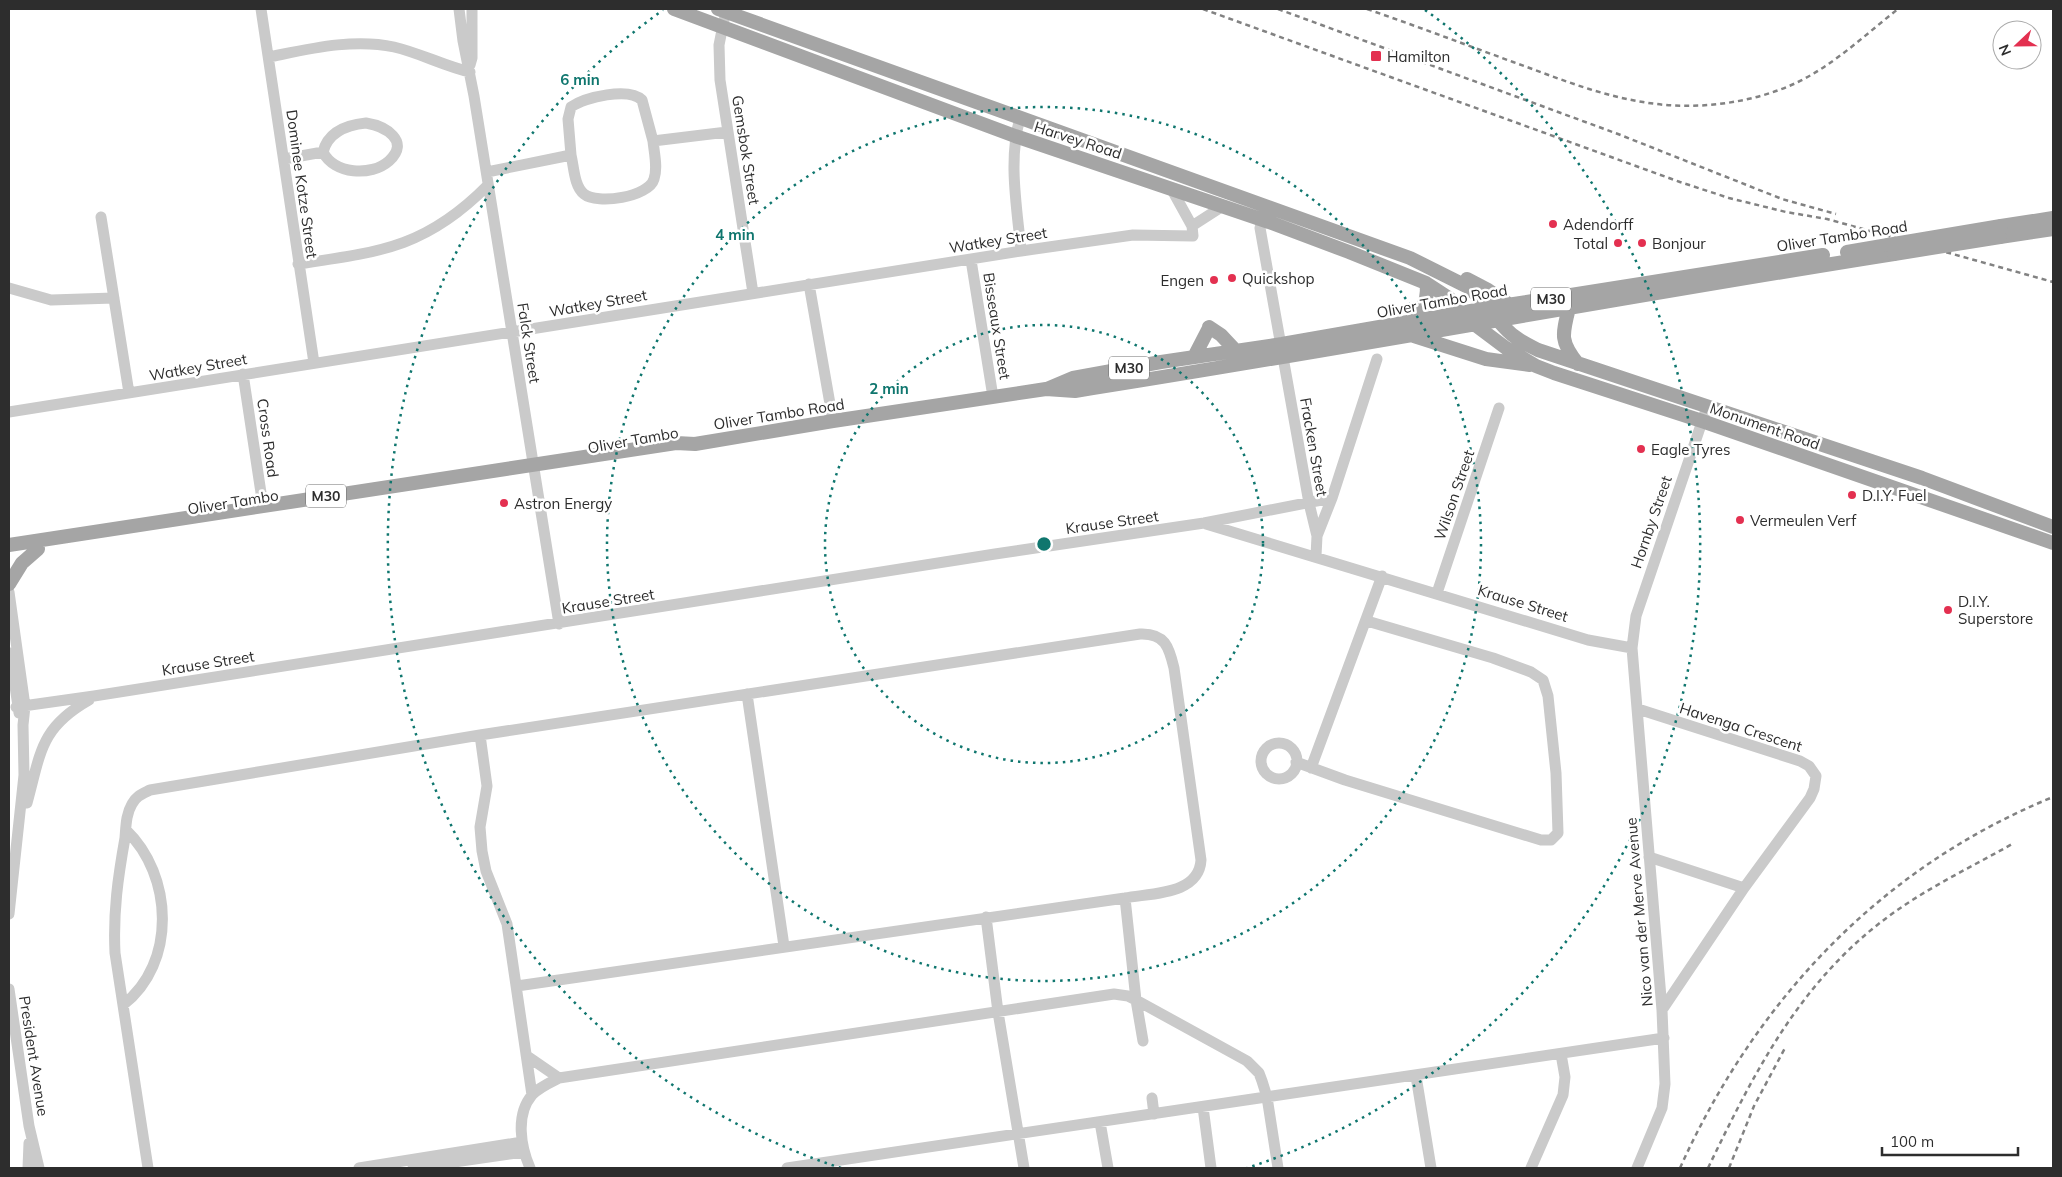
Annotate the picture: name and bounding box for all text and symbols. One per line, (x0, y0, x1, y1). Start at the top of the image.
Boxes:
north arrow (1992, 20, 2042, 70)
text: N (1995, 42, 2015, 58)
place label: Hamilton (1387, 47, 1450, 66)
marker: Hamilton (1369, 49, 1383, 63)
text: 6 min (560, 70, 600, 89)
street label: Gemsbok Street (728, 94, 764, 206)
street label: Dominee Kotze Street (282, 109, 322, 259)
street label: Harvey Road (1032, 117, 1124, 163)
place label: Adendorff (1563, 215, 1634, 234)
street label: Oliver Tambo Road (1775, 216, 1909, 256)
marker: Adendorff (1547, 218, 1559, 230)
street label: Watkey Street (948, 223, 1048, 257)
text: 4 min (715, 225, 755, 244)
place label: Total (1574, 234, 1608, 253)
place label: Bonjour (1652, 234, 1706, 253)
marker: Total (1612, 237, 1624, 249)
marker: Bonjour (1636, 237, 1648, 249)
place label: Quickshop (1242, 269, 1315, 288)
street label: Bisseaux Street (979, 271, 1015, 381)
place label: Engen (1160, 271, 1204, 290)
marker: Quickshop (1226, 272, 1238, 284)
marker: Engen (1208, 274, 1220, 286)
street label: Oliver Tambo Road (1375, 280, 1509, 322)
street label: Watkey Street (548, 285, 648, 321)
road number: M30 (1531, 288, 1571, 310)
street label: Falck Street (513, 301, 545, 385)
street label: Watkey Street (148, 349, 248, 385)
road number: M30 (1109, 356, 1149, 379)
text: 2 min (869, 379, 909, 398)
street label: Oliver Tambo Road (712, 394, 846, 434)
street label: Fracken Street (1296, 396, 1332, 498)
street label: Cross Road (253, 397, 283, 479)
street label: Monument Road (1708, 398, 1822, 454)
street label: Oliver Tambo (586, 423, 680, 457)
place label: Eagle Tyres (1651, 440, 1730, 459)
marker: Eagle Tyres (1635, 443, 1647, 455)
street label: Wilson Street (1430, 447, 1478, 543)
street label: Hornby Street (1626, 473, 1676, 571)
road number: M30 (306, 484, 346, 508)
street label: Oliver Tambo (186, 485, 280, 519)
place label: D.I.Y. Fuel (1862, 486, 1927, 505)
marker: D.I.Y. Fuel (1846, 489, 1858, 501)
place label: Astron Energy (514, 494, 612, 513)
marker: Astron Energy (498, 497, 510, 509)
street label: Krause Street (1064, 506, 1160, 538)
place label: Vermeulen Verf (1750, 511, 1857, 530)
marker: Vermeulen Verf (1734, 514, 1746, 526)
centre of rings (1035, 535, 1053, 553)
street label: Krause Street (1476, 580, 1570, 626)
street label: Krause Street (560, 584, 656, 618)
place label: D.I.Y. Superstore (1958, 592, 2033, 628)
marker: D.I.Y. Superstore (1942, 604, 1954, 616)
street label: Krause Street (160, 646, 256, 680)
street label: Havenga Crescent (1677, 698, 1805, 756)
street label: Nico van der Merve Avenue (1621, 817, 1657, 1007)
street label: President Avenue (15, 995, 53, 1117)
scale bar (1882, 1124, 2018, 1156)
text: 100 m (1890, 1132, 1934, 1151)

